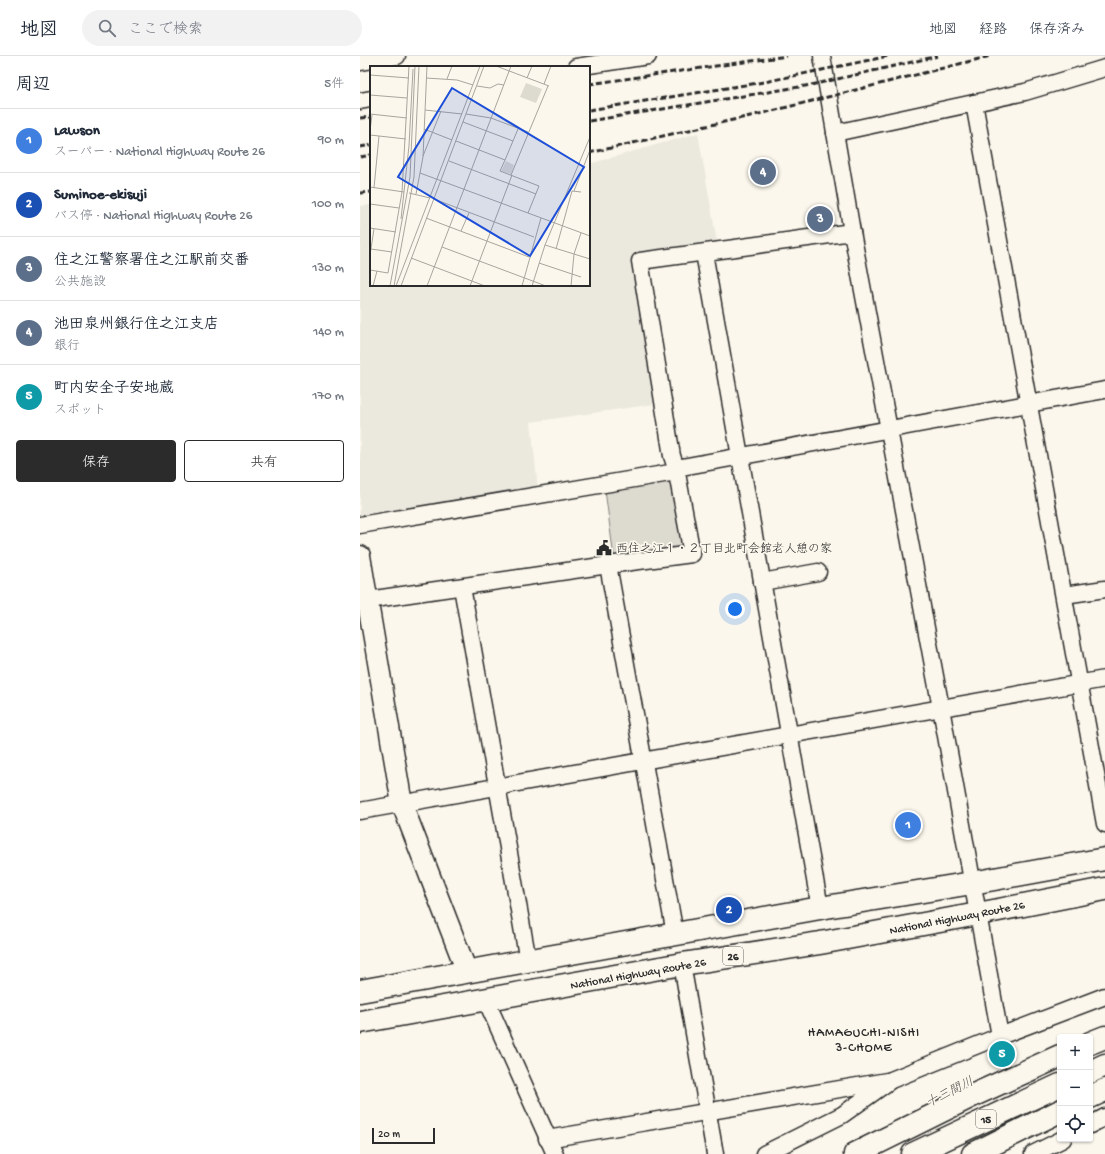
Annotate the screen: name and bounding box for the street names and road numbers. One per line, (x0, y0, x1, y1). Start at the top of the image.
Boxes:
street label: National Highway Route 26 (889, 899, 1027, 939)
road number: 26 (723, 947, 743, 965)
street label: National Highway Route 26 (569, 956, 708, 994)
road number: 15 (976, 1110, 996, 1128)

